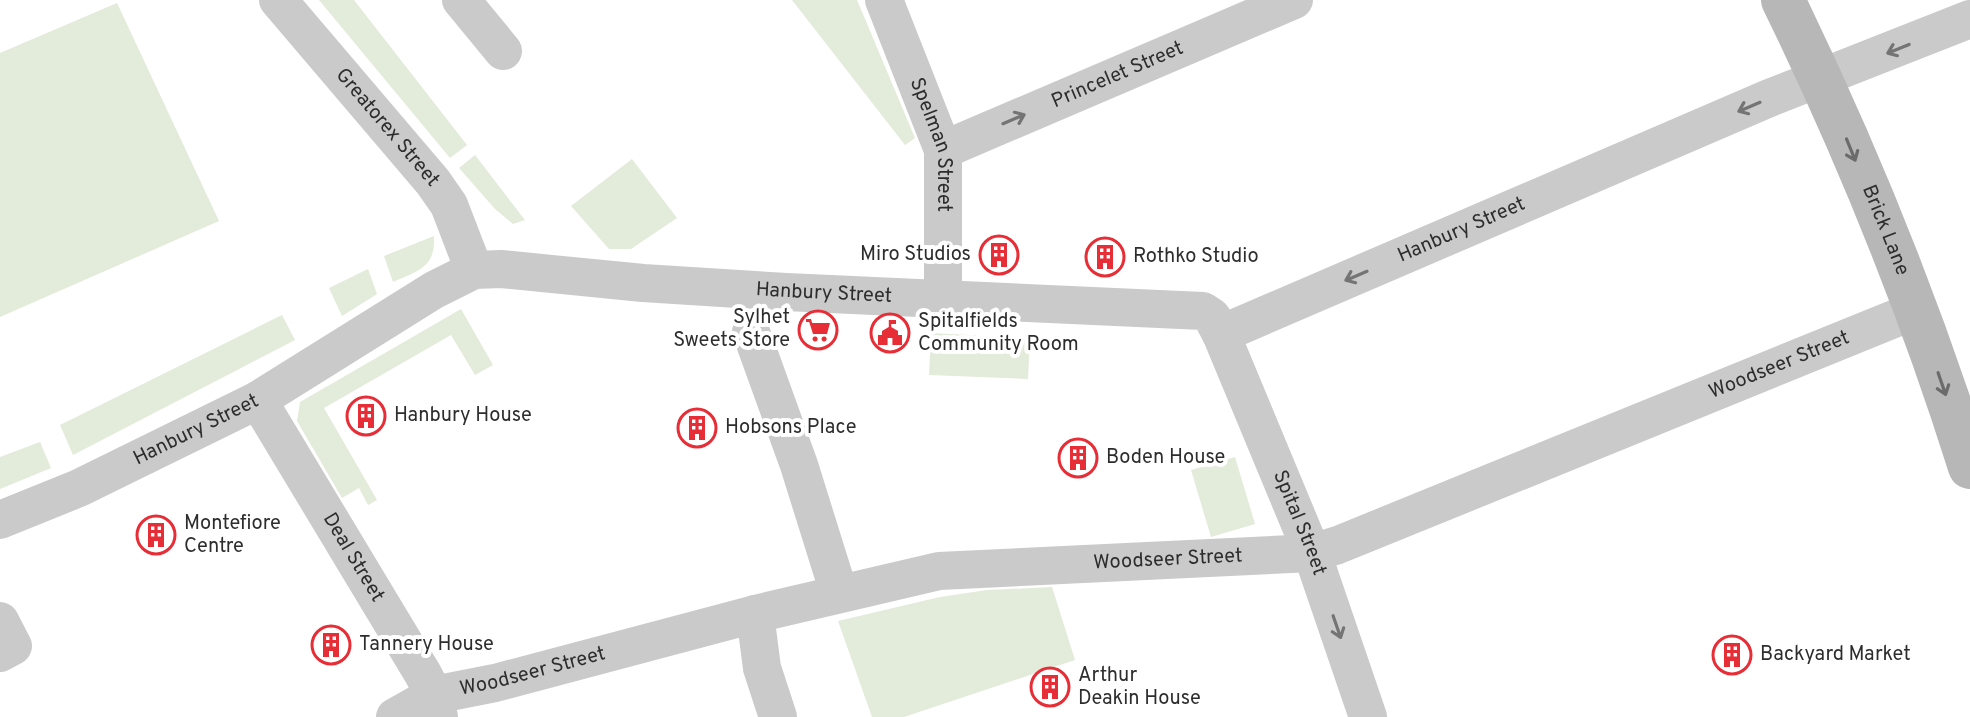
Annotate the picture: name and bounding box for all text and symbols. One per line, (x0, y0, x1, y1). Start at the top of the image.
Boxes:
street label: Princelet Street (1048, 36, 1188, 115)
one-way arrow (1886, 43, 1911, 57)
street label: Greatorex Street (329, 63, 445, 193)
street label: Spelman Street (903, 74, 956, 212)
one-way arrow (1737, 101, 1762, 116)
one-way arrow (1002, 111, 1026, 126)
one-way arrow (1844, 137, 1859, 162)
street label: Brick Lane (1855, 181, 1915, 279)
street label: Hanbury Street (1394, 192, 1529, 269)
building icon: Miro Studios (978, 234, 1020, 276)
building icon: Rothko Studio (1084, 236, 1126, 278)
place label: Miro Studios (860, 242, 971, 268)
place label: Rothko Studio (1133, 244, 1259, 270)
one-way arrow (1344, 270, 1368, 285)
street label: Hanbury Street (755, 277, 893, 310)
place label: Sylhet Sweets Store (673, 305, 790, 354)
supermarket icon: Sylhet Sweets Store (797, 309, 839, 351)
place label: Spitalfields Community Room (918, 309, 1079, 358)
public building icon: Spitalfields Community Room (869, 312, 911, 354)
street label: Woodseer Street (1705, 325, 1854, 406)
one-way arrow (1936, 371, 1950, 396)
street label: Hanbury Street (129, 389, 263, 472)
building icon: Hanbury House (345, 395, 387, 437)
place label: Hanbury House (394, 403, 532, 429)
building icon: Hobsons Place (676, 407, 718, 449)
place label: Hobsons Place (725, 415, 856, 441)
building icon: Boden House (1057, 437, 1099, 479)
place label: Boden House (1106, 445, 1225, 471)
street label: Spital Street (1266, 467, 1332, 579)
street label: Deal Street (316, 508, 390, 607)
place label: Montefiore Centre (184, 511, 281, 560)
building icon: Montefiore Centre (135, 514, 177, 556)
street label: Woodseer Street (1093, 543, 1243, 577)
one-way arrow (1331, 614, 1346, 639)
building icon: Tannery House (310, 624, 352, 666)
place label: Tannery House (359, 632, 494, 658)
building icon: Backyard Market (1711, 634, 1753, 676)
street label: Woodseer Street (457, 641, 608, 703)
place label: Backyard Market (1760, 642, 1911, 668)
place label: Arthur Deakin House (1078, 663, 1201, 712)
building icon: Arthur Deakin House (1029, 666, 1071, 708)

